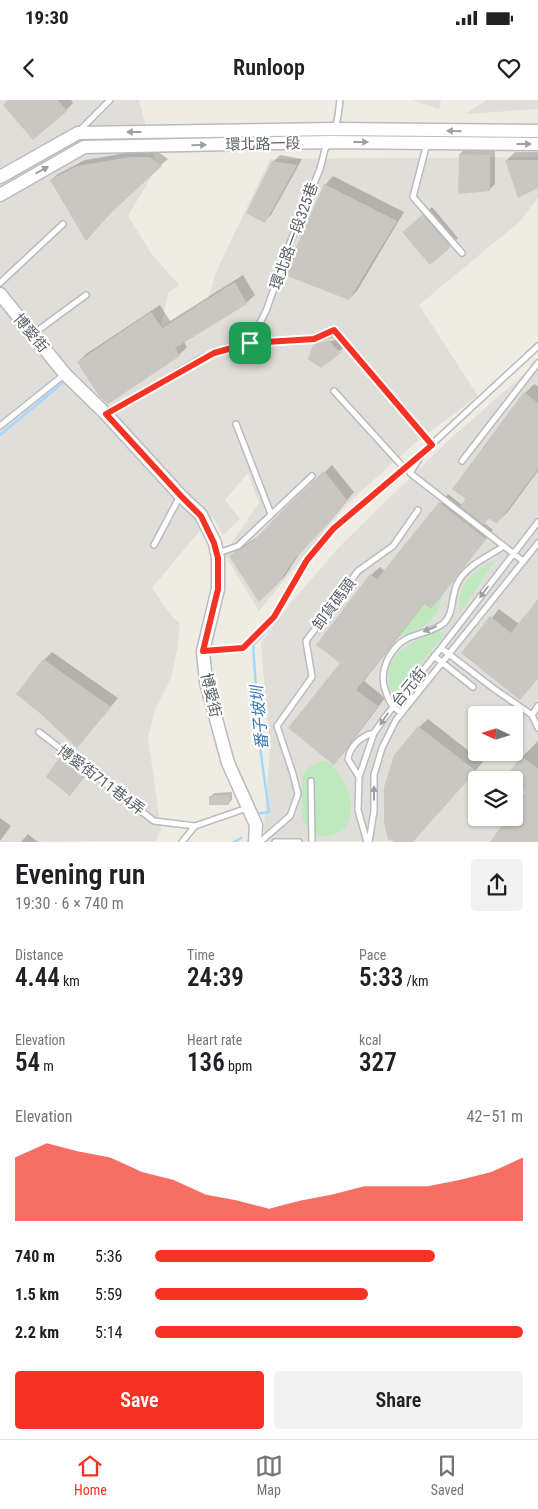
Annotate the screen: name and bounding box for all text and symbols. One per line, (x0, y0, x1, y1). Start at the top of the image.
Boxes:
text: 19:30 (25, 6, 69, 29)
icon: back (15, 54, 43, 82)
icon: heart (495, 54, 523, 82)
text: Runloop (233, 55, 305, 80)
one-way arrow (446, 126, 462, 134)
one-way arrow (126, 128, 142, 136)
street label: 環北路一段 (225, 134, 301, 154)
one-way arrow (353, 138, 369, 146)
one-way arrow (516, 140, 532, 148)
one-way arrow (191, 141, 207, 149)
one-way arrow (35, 166, 49, 175)
street label: 環北路一段325巷 (266, 180, 322, 292)
street label: 博愛街 (10, 310, 52, 356)
pin (229, 322, 271, 364)
icon: arrive (236, 329, 264, 357)
street label: 卸貨碼頭 (309, 575, 359, 633)
one-way arrow (479, 585, 489, 599)
one-way arrow (423, 626, 437, 634)
street label: 台元街 (388, 664, 430, 710)
street label: 博愛街 (197, 671, 225, 719)
water label: 番子坡圳 (247, 683, 272, 751)
north arrow (468, 706, 522, 761)
map controls (468, 706, 523, 826)
one-way arrow (379, 712, 389, 726)
street label: 博愛街711巷4弄 (54, 741, 148, 819)
button: layers (468, 771, 523, 826)
one-way arrow (370, 785, 378, 801)
text: Evening run (15, 858, 145, 891)
button: share (471, 859, 523, 911)
text: 19:30 · 6 × 740 m (15, 894, 124, 913)
text: Distance (15, 947, 63, 963)
text: Time (187, 947, 215, 963)
text: Pace (359, 947, 386, 963)
text: 4.44 (15, 963, 60, 992)
text: 24:39 (187, 963, 244, 992)
text: 5:33 (359, 963, 403, 992)
text: km (60, 973, 80, 989)
text: /km (403, 973, 429, 989)
text: Elevation (15, 1032, 65, 1048)
text: Heart rate (187, 1032, 242, 1048)
text: kcal (359, 1032, 382, 1048)
text: 54 (15, 1048, 40, 1077)
text: 136 (187, 1048, 225, 1077)
text: 327 (359, 1048, 397, 1077)
text: m (40, 1058, 54, 1074)
text: bpm (225, 1058, 252, 1074)
text: Elevation (15, 1107, 73, 1126)
text: 42–51 m (467, 1107, 523, 1126)
text: 740 m (15, 1247, 55, 1266)
text: 5:36 (95, 1247, 122, 1266)
text: 1.5 km (15, 1285, 59, 1304)
text: 5:59 (95, 1285, 122, 1304)
text: 2.2 km (15, 1323, 59, 1342)
text: 5:14 (95, 1323, 122, 1342)
button: Save (15, 1371, 264, 1429)
button: Share (274, 1371, 523, 1429)
tab: Home (74, 1452, 107, 1498)
tab: Map (255, 1452, 283, 1498)
tab: Saved (431, 1452, 464, 1498)

